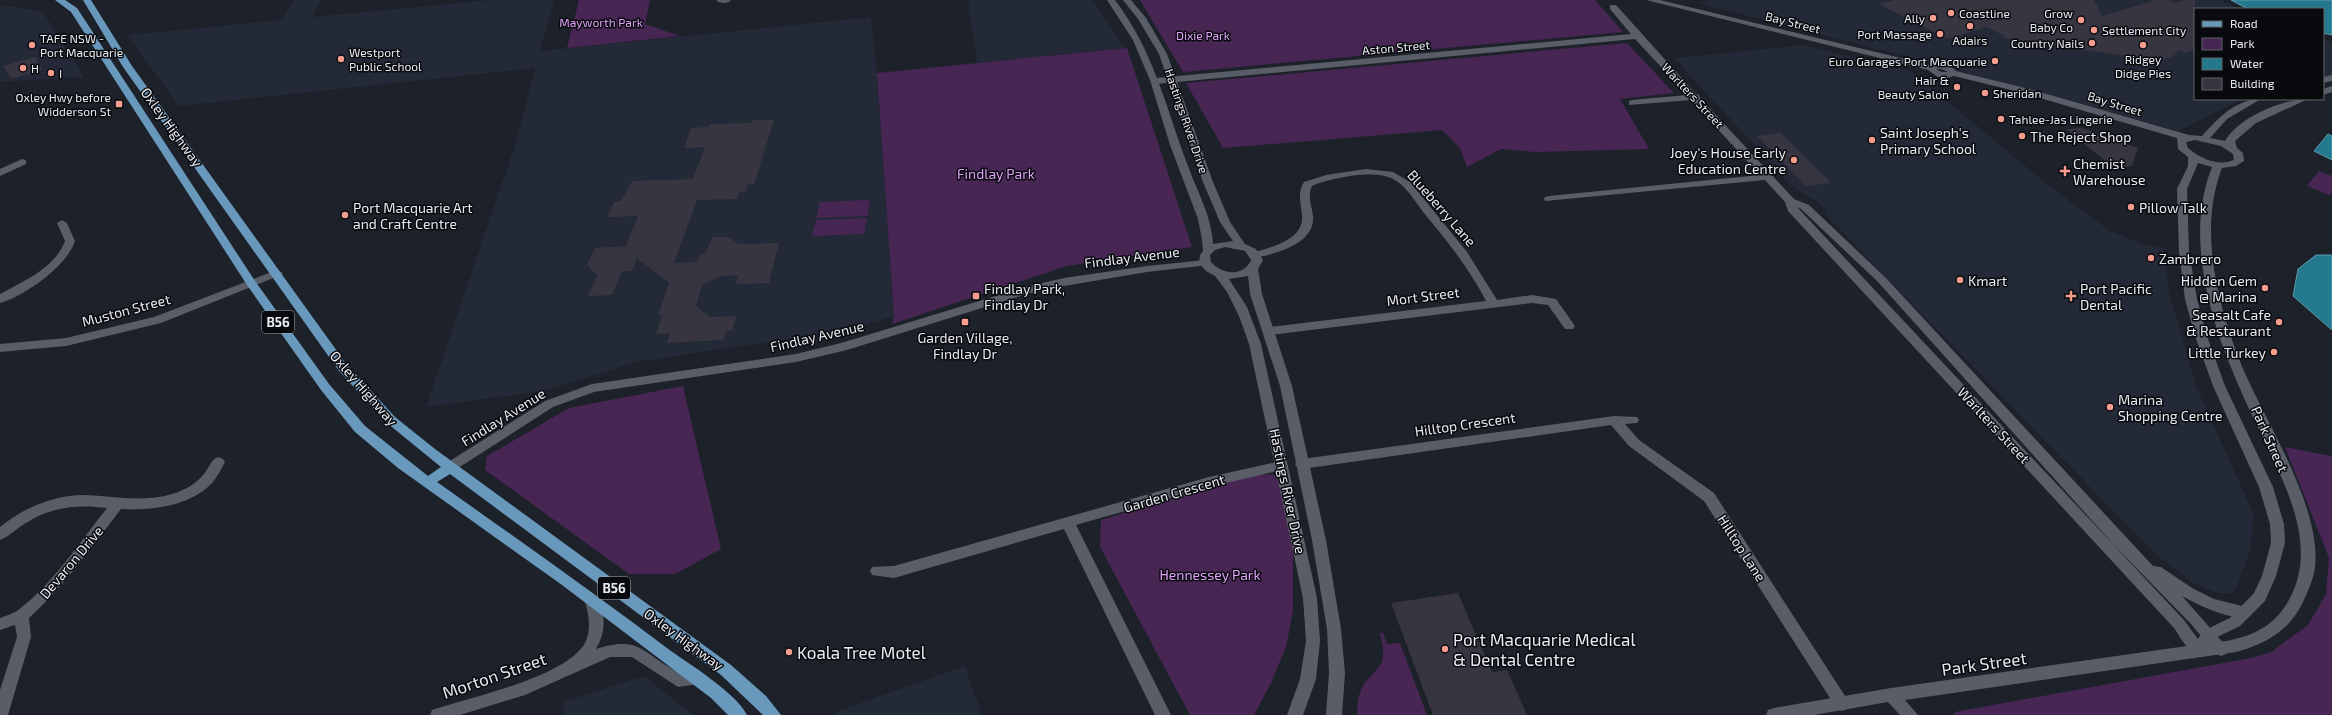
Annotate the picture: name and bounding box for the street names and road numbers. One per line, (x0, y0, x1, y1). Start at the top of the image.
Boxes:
street label: Bay Street (1764, 8, 1822, 36)
street label: Aston Street (1362, 37, 1431, 57)
street label: Warlters Street (1659, 59, 1727, 131)
street label: Hastings River Drive (1163, 67, 1211, 175)
street label: Oxley Highway (138, 84, 207, 170)
street label: Bay Street (2086, 88, 2144, 118)
street label: Blueberry Lane (1404, 166, 1480, 250)
street label: Findlay Avenue (1083, 243, 1181, 271)
street label: Mort Street (1386, 283, 1460, 309)
street label: Muston Street (80, 290, 172, 330)
road number: B56 (262, 311, 294, 333)
street label: Findlay Avenue (768, 317, 866, 355)
street label: Oxley Highway (327, 347, 402, 429)
street label: Warlters Street (1954, 383, 2034, 467)
street label: Findlay Avenue (458, 384, 548, 450)
street label: Park Street (2248, 403, 2292, 475)
street label: Hilltop Crescent (1414, 409, 1516, 439)
street label: Hastings River Drive (1266, 427, 1310, 555)
street label: Garden Crescent (1121, 470, 1227, 516)
street label: Hilltop Lane (1714, 511, 1770, 585)
street label: Devaron Drive (36, 522, 106, 602)
road number: B56 (598, 577, 630, 599)
street label: Oxley Highway (641, 605, 727, 674)
street label: Park Street (1940, 647, 2028, 679)
street label: Morton Street (439, 648, 549, 702)

